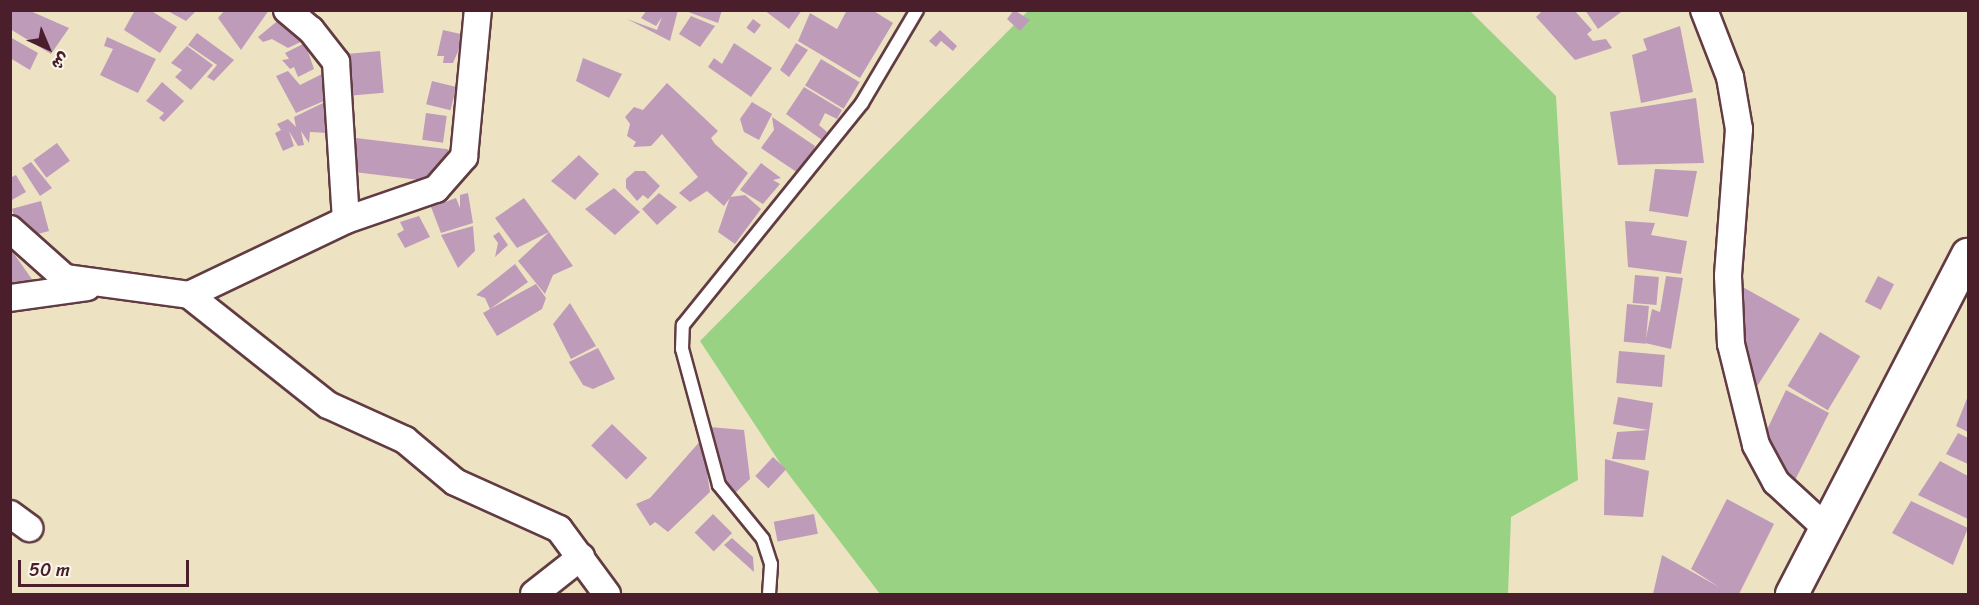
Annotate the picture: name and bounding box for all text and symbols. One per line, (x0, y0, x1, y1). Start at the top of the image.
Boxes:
north arrow (18, 18, 78, 78)
text: ش (44, 45, 77, 78)
scale bar (21, 548, 192, 586)
text: 50 m (29, 554, 70, 586)

